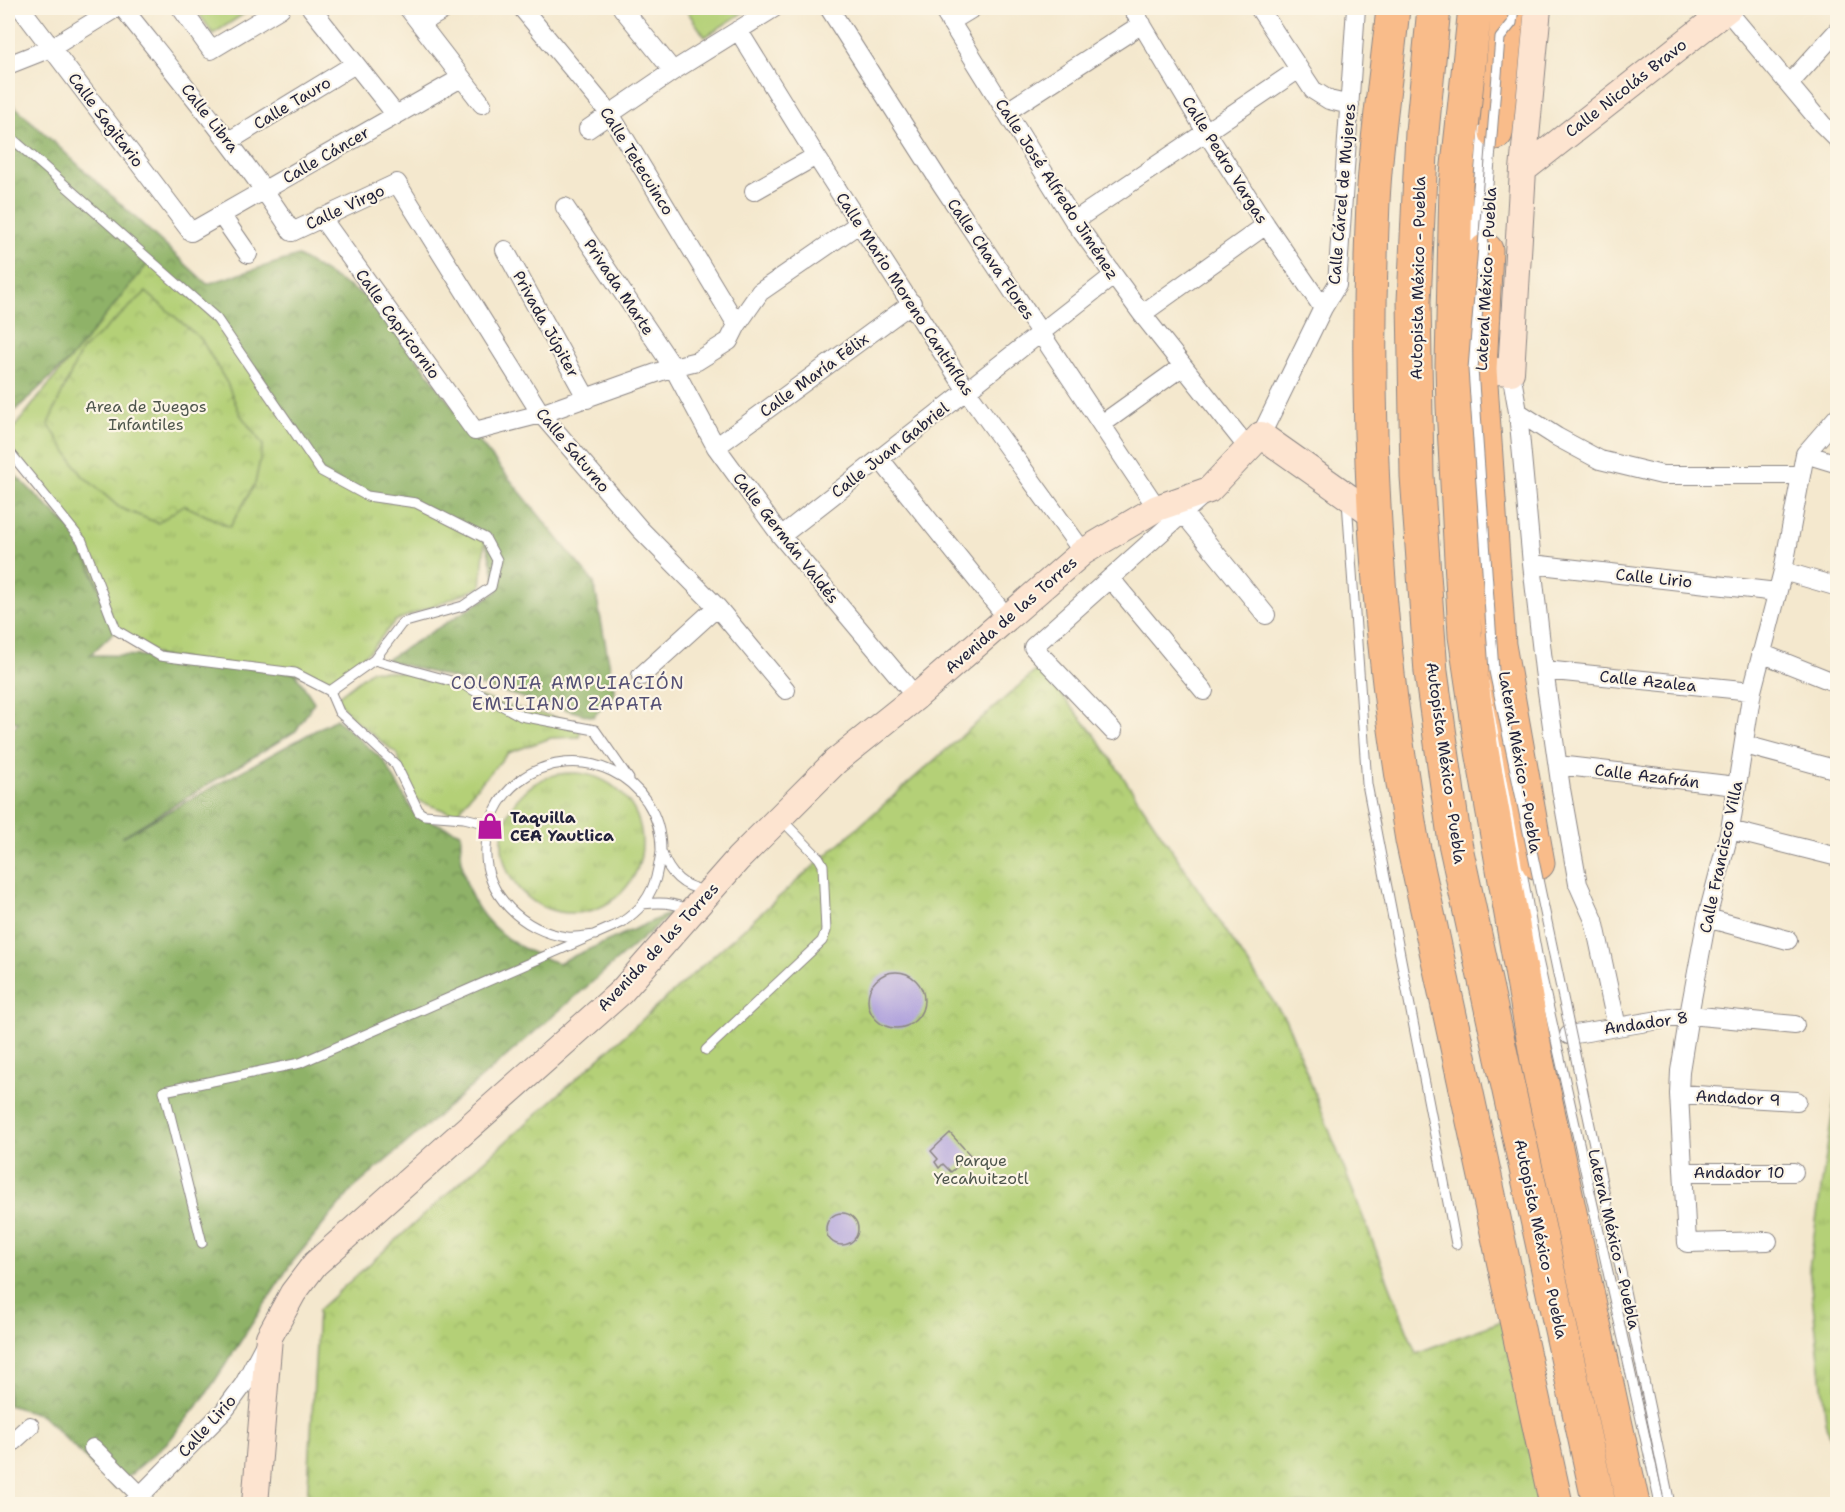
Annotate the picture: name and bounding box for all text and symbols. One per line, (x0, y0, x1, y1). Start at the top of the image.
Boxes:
street label: Calle Nicolás Bravo (1561, 34, 1691, 142)
street label: Calle Sagitario (64, 68, 148, 172)
street label: Calle Tauro (249, 72, 335, 134)
street label: Calle Libra (177, 79, 244, 157)
street label: Calle Pedro Vargas (1177, 92, 1273, 228)
street label: Calle José Alfredo Jiménez (991, 94, 1123, 284)
street label: Calle Cárcel de Mujeres (1324, 102, 1360, 285)
street label: Calle Tetecuinco (595, 103, 679, 219)
street label: Calle Cáncer (279, 122, 373, 188)
street label: Autopista México - Puebla (1406, 176, 1430, 380)
street label: Calle Virgo (302, 180, 388, 234)
street label: Lateral México - Puebla (1471, 186, 1501, 372)
street label: Calle Mario Moreno Cantínflas (831, 188, 979, 400)
street label: Calle Chava Flores (943, 194, 1039, 324)
street label: Privada Marte (579, 235, 659, 339)
street label: Calle Capricornio (351, 265, 445, 383)
street label: Privada Júpiter (508, 267, 584, 381)
street label: Calle María Félix (755, 328, 873, 422)
park label: Area de Juegos Infantiles (85, 396, 207, 435)
street label: Calle Juan Gabriel (827, 397, 953, 502)
street label: Calle Saturno (531, 403, 615, 497)
street label: Calle Germán Valdés (728, 468, 844, 608)
street label: Avenida de las Torres (940, 552, 1082, 678)
street label: Calle Lirio (1615, 564, 1693, 592)
street label: Autopista México - Puebla (1421, 661, 1471, 865)
street label: Calle Azalea (1599, 665, 1697, 697)
street label: Lateral México - Puebla (1494, 669, 1546, 855)
district label: COLONIA AMPLIACIÓN EMILIANO ZAPATA (451, 671, 685, 716)
street label: Calle Azafrán (1593, 759, 1701, 793)
street label: Calle Francisco Villa (1695, 779, 1747, 935)
place label: Taquilla CEA Yautlica (510, 807, 614, 846)
shop icon: Taquilla CEA Yautlica (475, 811, 505, 841)
street label: Avenida de las Torres (593, 878, 723, 1016)
street label: Andador 8 (1602, 1007, 1690, 1039)
street label: Andador 9 (1695, 1085, 1781, 1111)
street label: Autopista México - Puebla (1510, 1137, 1572, 1341)
street label: Lateral México - Puebla (1583, 1147, 1645, 1331)
park label: Parque Yecahuitzotl (933, 1150, 1029, 1189)
street label: Andador 10 (1693, 1162, 1785, 1183)
street label: Calle Lirio (173, 1390, 241, 1462)

